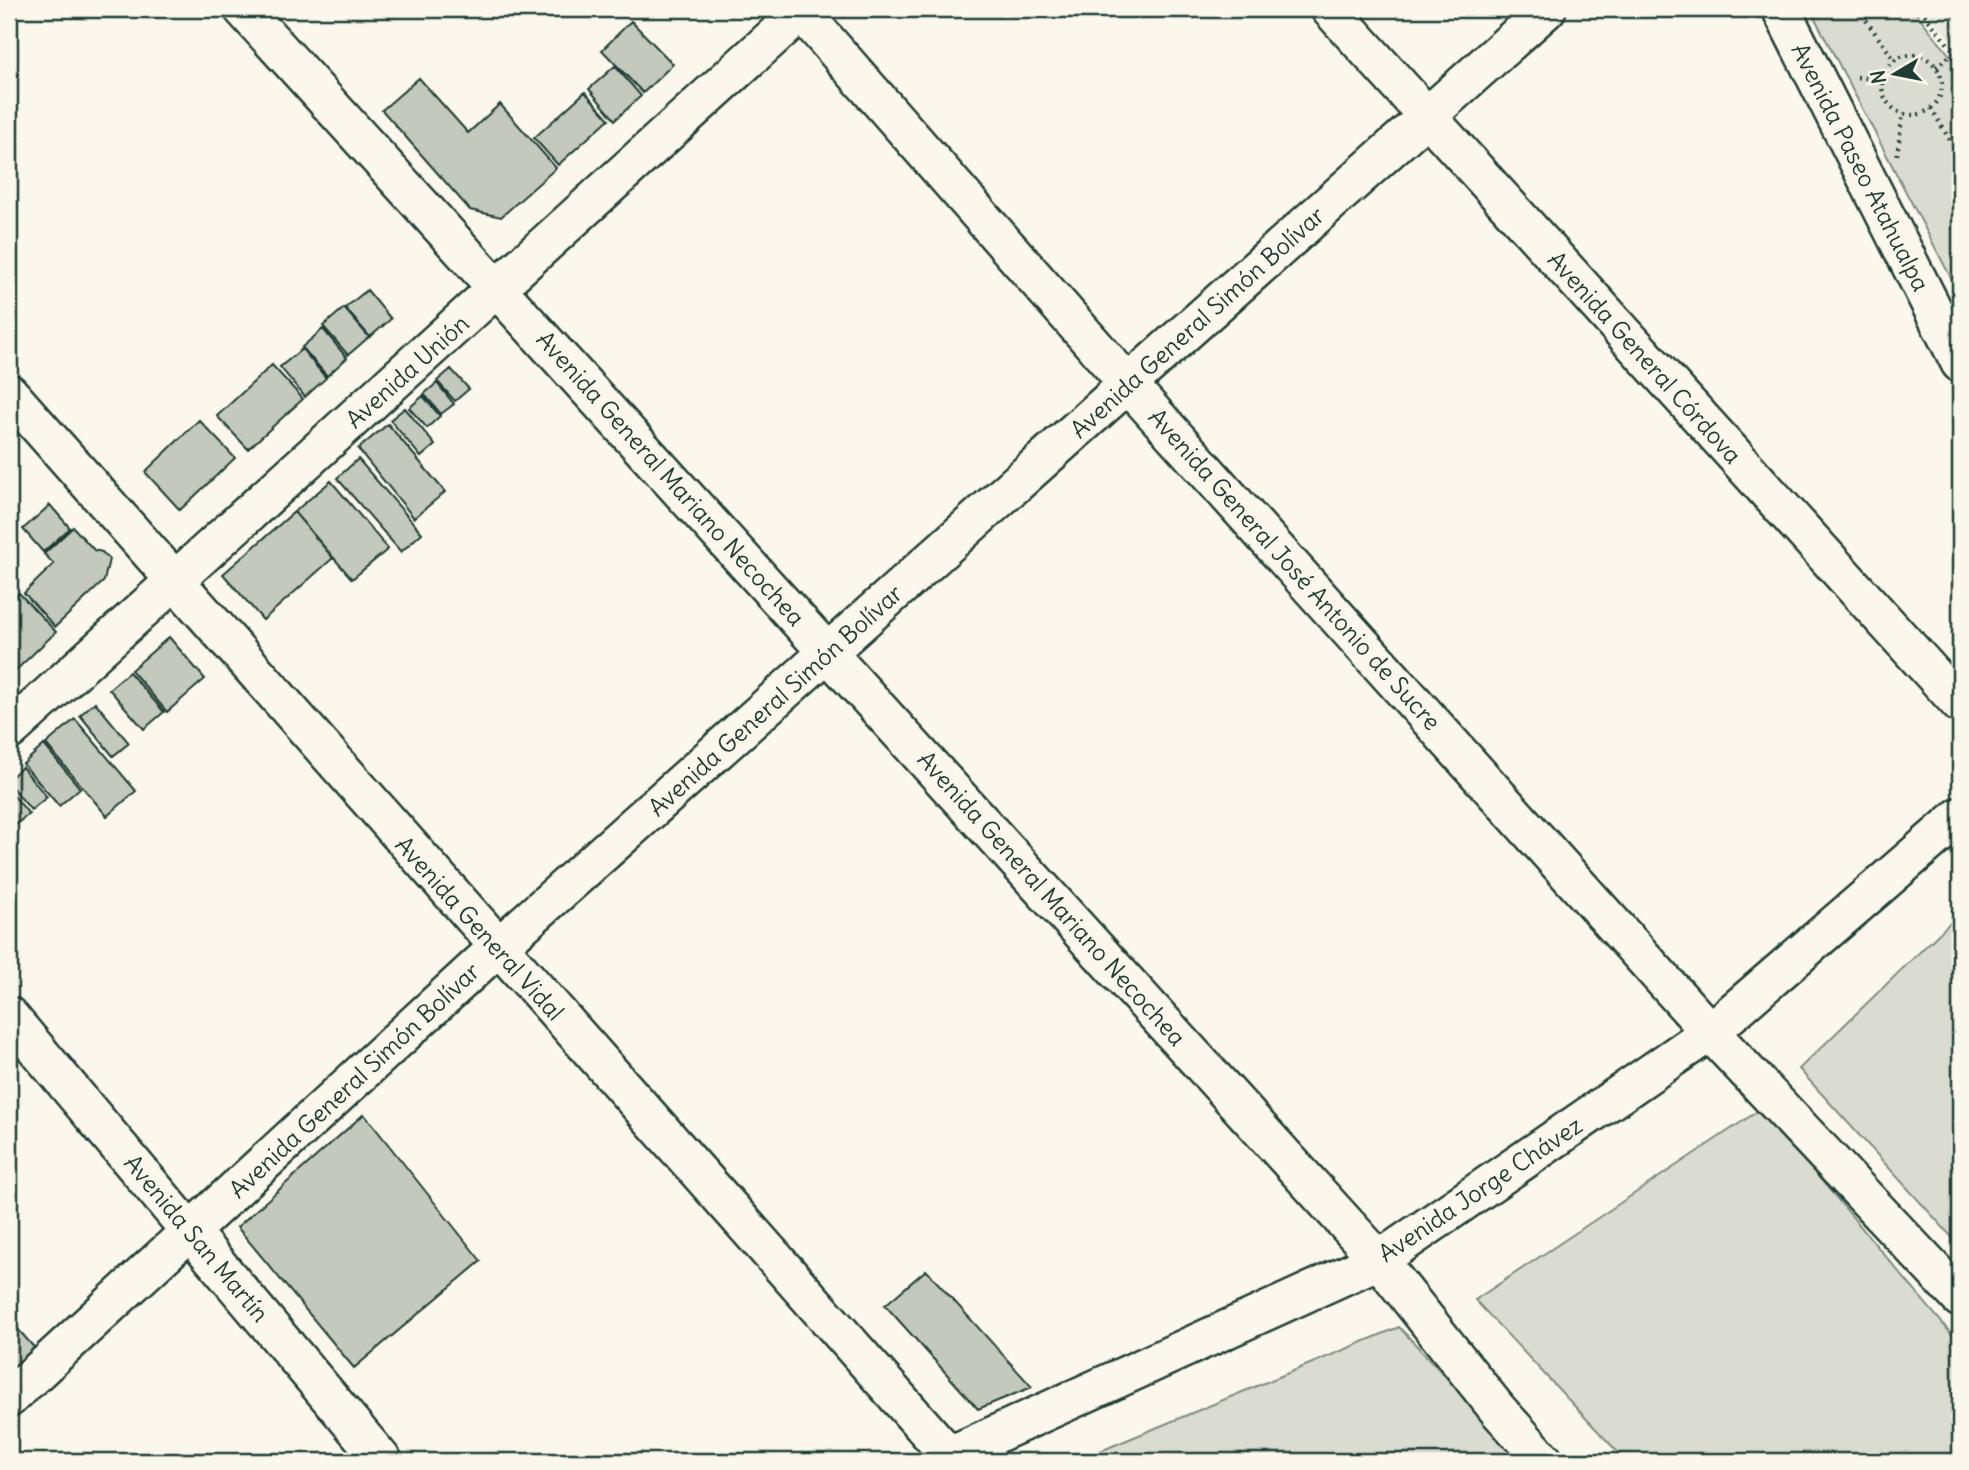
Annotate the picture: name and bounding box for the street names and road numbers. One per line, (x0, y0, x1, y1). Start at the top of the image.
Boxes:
street label: Avenida Paseo Atahualpa (1785, 38, 1937, 296)
street label: Avenida General Simón Bolívar (1064, 200, 1331, 444)
street label: Avenida General Córdova (1542, 245, 1748, 469)
street label: Avenida Unión (339, 308, 475, 434)
street label: Avenida General Mariano Necochea (531, 324, 811, 632)
street label: Avenida General José Antonio de Sucre (1142, 402, 1448, 736)
street label: Avenida General Simón Bolívar (642, 578, 909, 822)
street label: Avenida General Mariano Necochea (912, 744, 1192, 1052)
street label: Avenida General Vidal (389, 830, 571, 1026)
street label: Avenida General Simón Bolívar (222, 956, 486, 1204)
street label: Avenida Jorge Chávez (1372, 1110, 1588, 1268)
street label: Avenida San Martín (118, 1148, 276, 1328)

